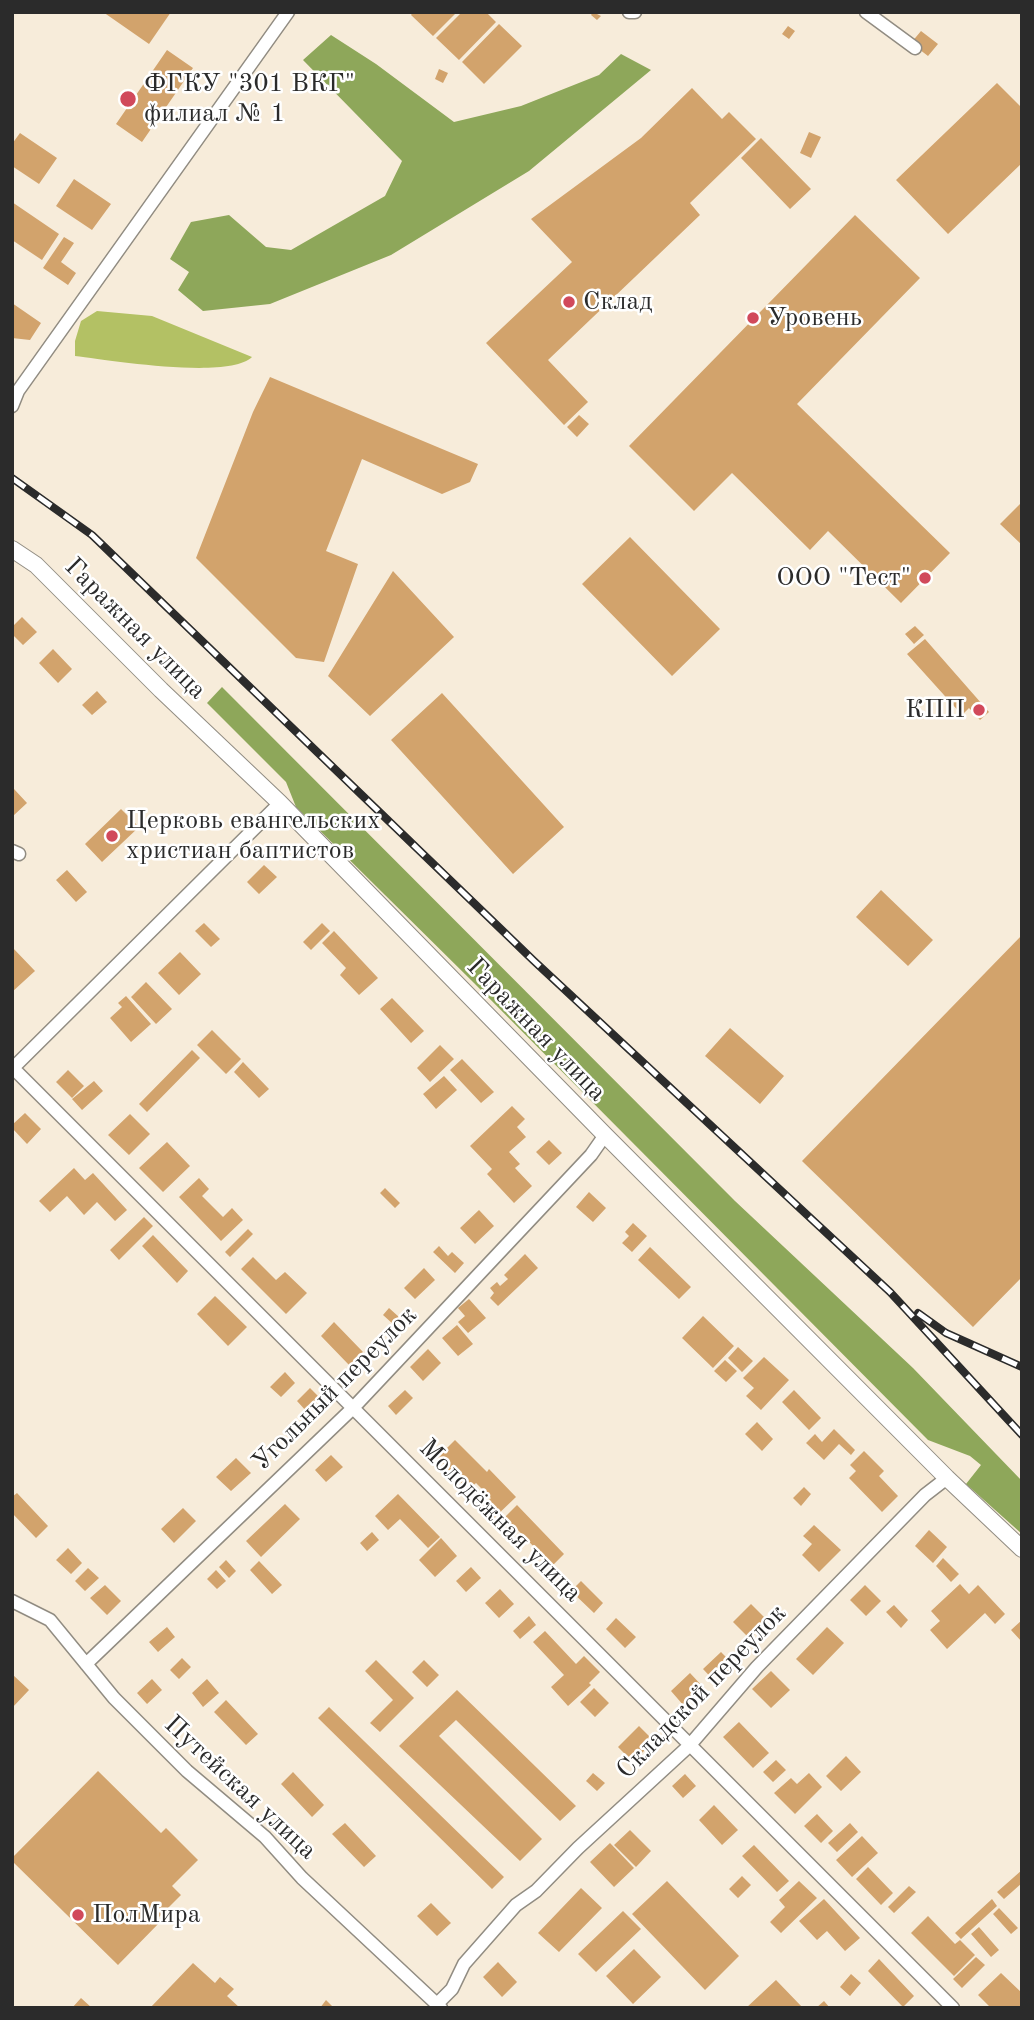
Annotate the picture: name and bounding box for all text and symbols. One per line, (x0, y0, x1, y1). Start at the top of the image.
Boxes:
place label: ФГКУ "301 ВКГ" филиал № 1 (144, 68, 355, 130)
marker: ФГКУ "301 ВКГ" филиал № 1 (118, 89, 138, 109)
place label: Склад (583, 286, 652, 318)
marker: Склад (561, 294, 577, 310)
place label: Уровень (767, 302, 862, 334)
marker: Уровень (745, 310, 761, 326)
street label: Гаражная улица (58, 552, 212, 706)
place label: ООО "Тест" (776, 562, 911, 594)
marker: ООО "Тест" (917, 570, 933, 586)
place label: КПП (905, 694, 965, 726)
marker: КПП (971, 702, 987, 718)
place label: Церковь евангельских христиан баптистов (126, 805, 381, 866)
marker: Церковь евангельских христиан баптистов (104, 828, 120, 844)
street label: Гаражная улица (460, 952, 612, 1108)
street label: Угольный переулок (246, 1300, 424, 1478)
street label: Молодёжная улица (412, 1433, 588, 1609)
street label: Складской переулок (611, 1598, 793, 1786)
street label: Путейская улица (157, 1709, 323, 1867)
place label: ПолМира (92, 1899, 201, 1931)
marker: ПолМира (70, 1907, 86, 1923)

